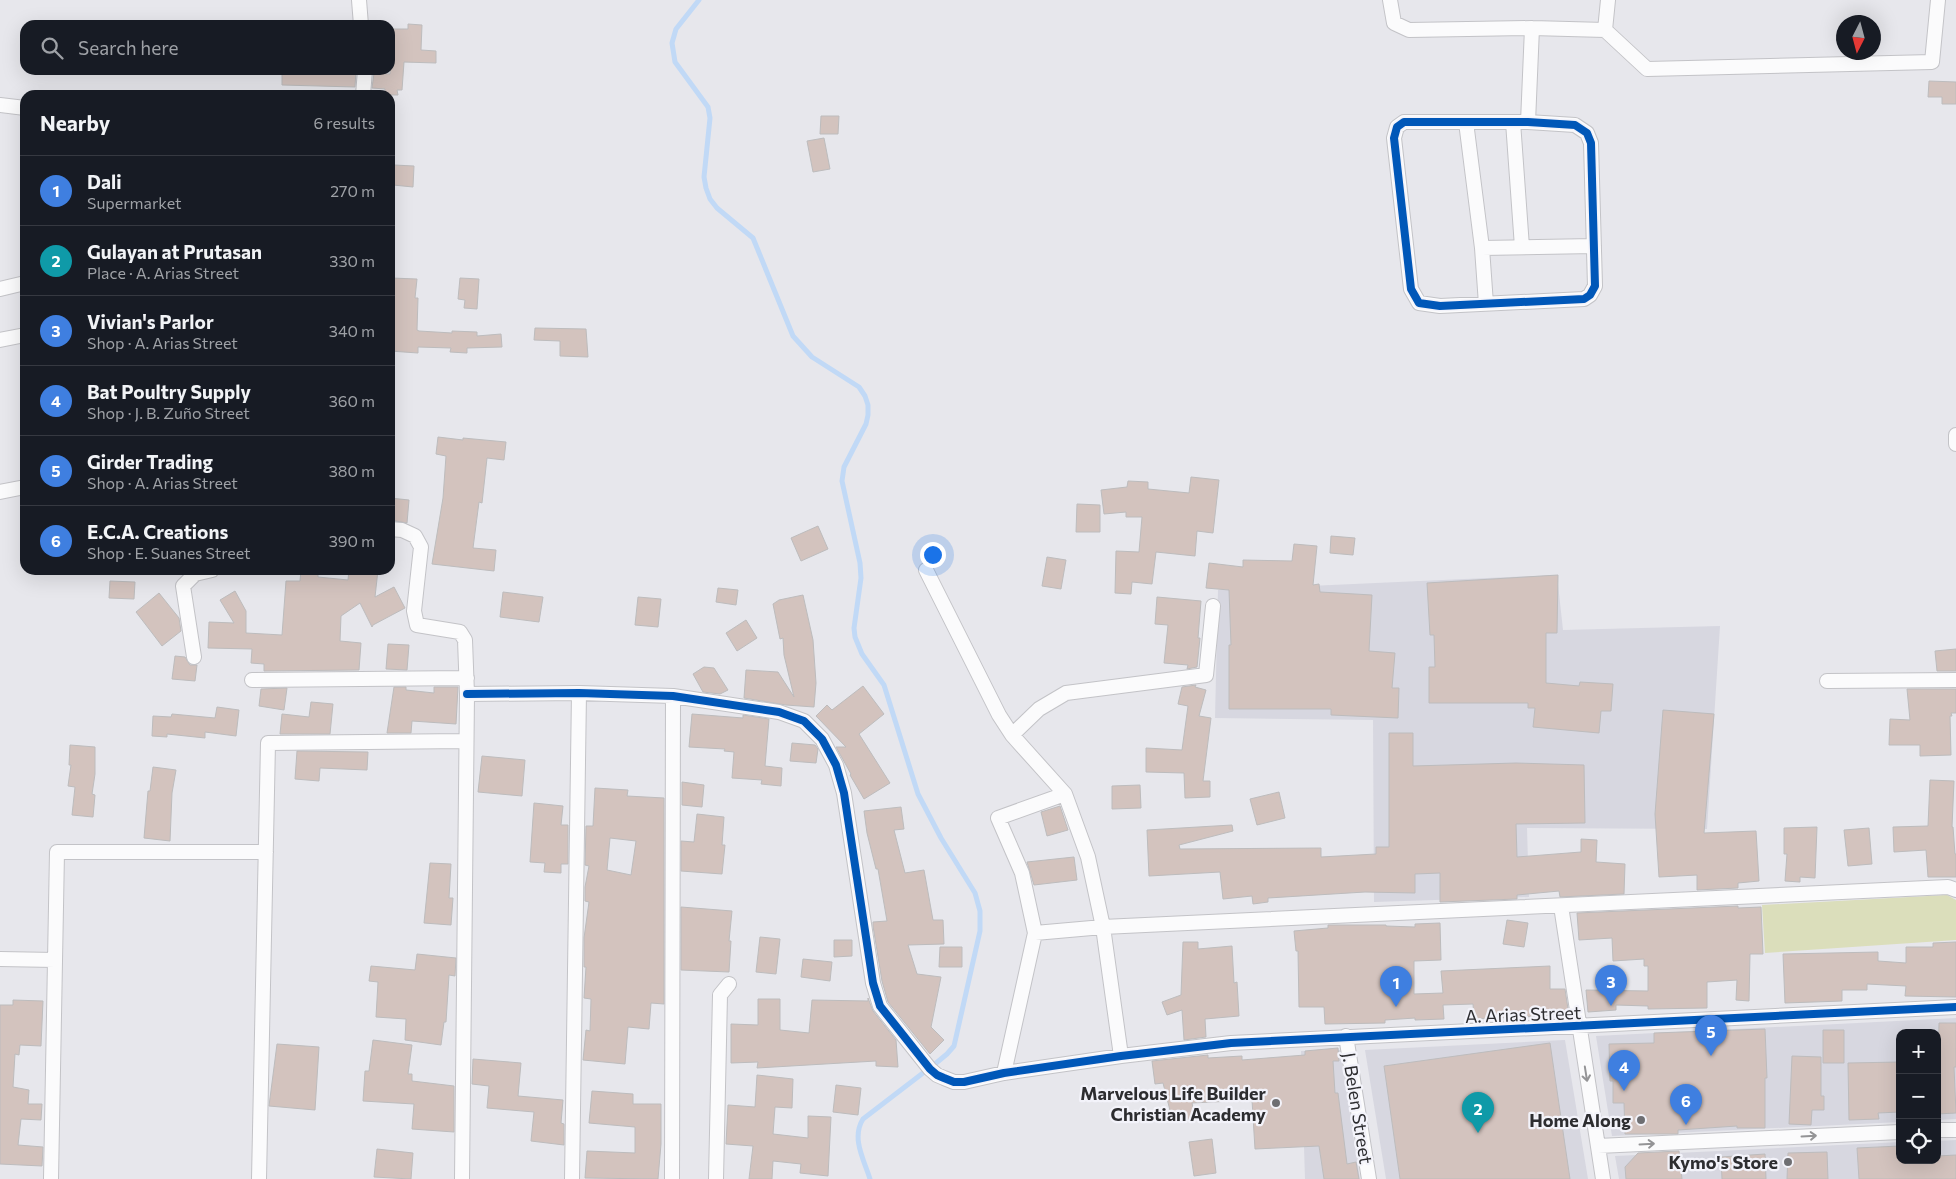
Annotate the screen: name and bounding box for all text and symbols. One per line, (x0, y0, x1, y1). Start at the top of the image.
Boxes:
north arrow (1836, 15, 1881, 60)
search box (20, 20, 395, 75)
icon: search (38, 34, 66, 62)
text: Search here (78, 36, 178, 59)
text: Nearby (40, 110, 110, 135)
text: 6 results (314, 113, 375, 132)
text: Dali (87, 170, 121, 193)
text: 1 (52, 181, 60, 200)
text: 270 m (330, 181, 375, 200)
text: Supermarket (87, 193, 182, 212)
text: Gulayan at Prutasan (87, 240, 262, 263)
text: 2 (51, 251, 61, 270)
text: 330 m (329, 251, 375, 270)
text: Place · A. Arias Street (87, 263, 239, 282)
text: Vivian's Parlor (87, 310, 214, 333)
text: 3 (51, 321, 61, 340)
text: 340 m (329, 321, 375, 340)
text: Shop · A. Arias Street (87, 333, 238, 352)
text: Bat Poultry Supply (87, 380, 251, 403)
text: 4 (51, 391, 61, 410)
text: 360 m (329, 391, 375, 410)
text: Shop · J. B. Zuño Street (87, 403, 250, 422)
text: Girder Trading (87, 450, 213, 473)
text: 5 (51, 461, 61, 480)
text: 380 m (329, 461, 375, 480)
text: Shop · A. Arias Street (87, 473, 238, 492)
text: E.C.A. Creations (87, 520, 228, 543)
text: 6 (51, 531, 61, 550)
text: 390 m (329, 531, 375, 550)
your location (920, 542, 946, 568)
text: Shop · E. Suanes Street (87, 543, 251, 562)
pin: 3 (1595, 965, 1627, 1006)
pin: 1 (1380, 966, 1412, 1007)
street label: A. Arias Street (1465, 1001, 1581, 1027)
pin: 5 (1695, 1015, 1727, 1056)
map controls (1896, 1029, 1941, 1164)
button: + (1896, 1029, 1941, 1074)
pin: 4 (1608, 1050, 1640, 1091)
street label: J. Belen Street (1338, 1051, 1378, 1165)
one-way arrow (1582, 1066, 1592, 1082)
button: − (1896, 1074, 1941, 1119)
place label: Marvelous Life Builder Christian Academy (1080, 1082, 1267, 1125)
pin: 6 (1670, 1084, 1702, 1125)
pin: 2 (1462, 1092, 1494, 1133)
marker: Marvelous Life Builder Christian Academy (1270, 1097, 1282, 1109)
place label: Home Along (1529, 1109, 1631, 1131)
marker: Home Along (1635, 1114, 1647, 1126)
button: locate (1896, 1119, 1941, 1164)
one-way arrow (1801, 1132, 1817, 1141)
one-way arrow (1638, 1140, 1654, 1149)
place label: Kymo's Store (1669, 1151, 1778, 1173)
marker: Kymo's Store (1782, 1156, 1794, 1168)

